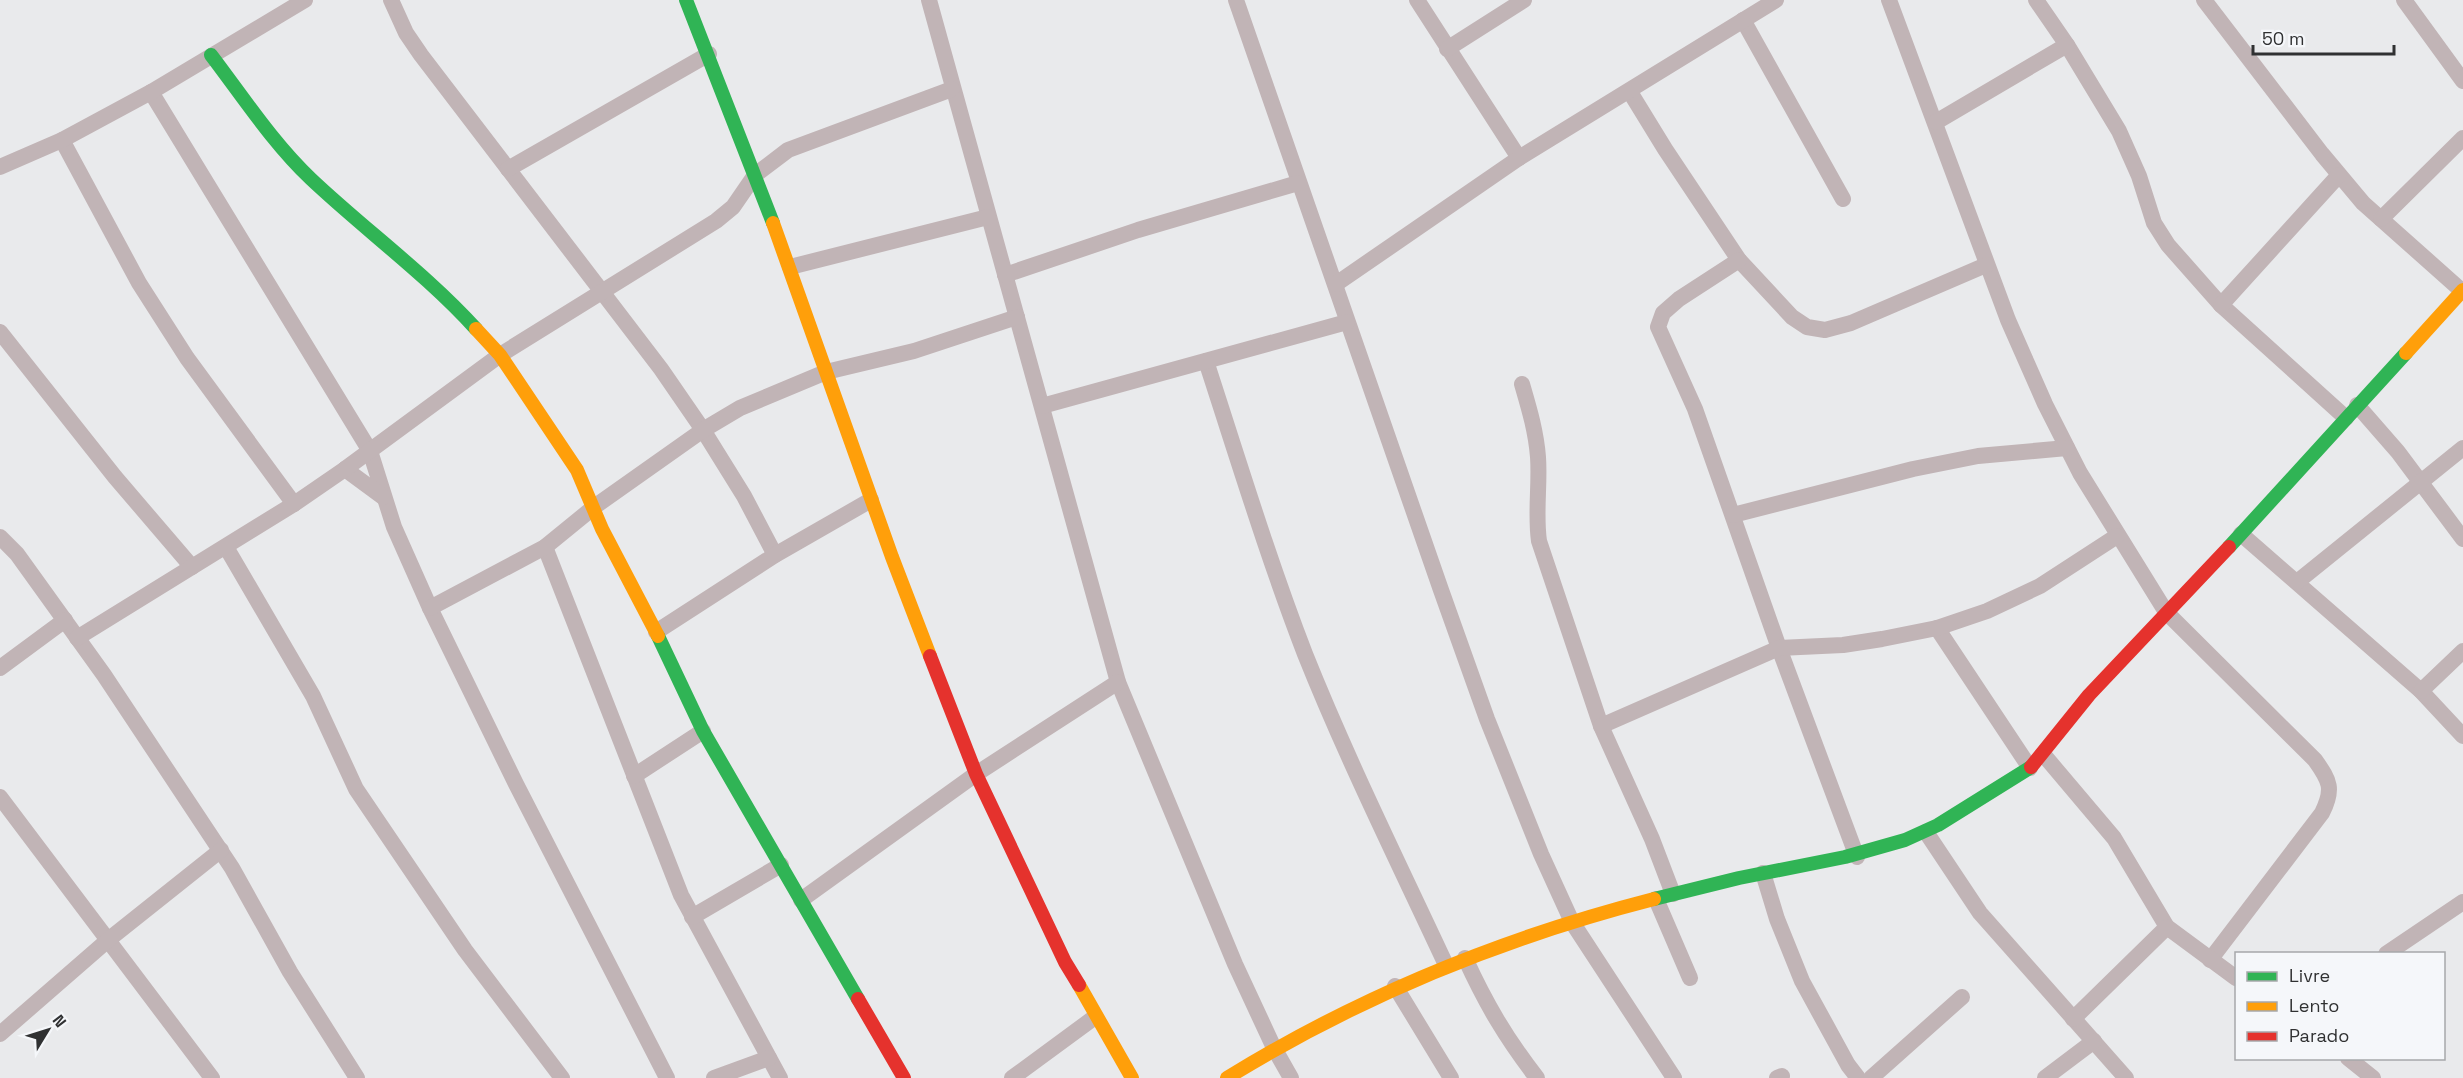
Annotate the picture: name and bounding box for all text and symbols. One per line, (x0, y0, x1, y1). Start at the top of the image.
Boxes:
scale bar (2253, 18, 2394, 56)
text: 50 m (2262, 27, 2304, 50)
legend (2235, 952, 2445, 1060)
text: Livre (2289, 964, 2330, 987)
text: Lento (2289, 994, 2339, 1017)
north arrow (18, 1000, 78, 1060)
text: N (48, 1010, 71, 1032)
text: Parado (2289, 1024, 2349, 1047)

